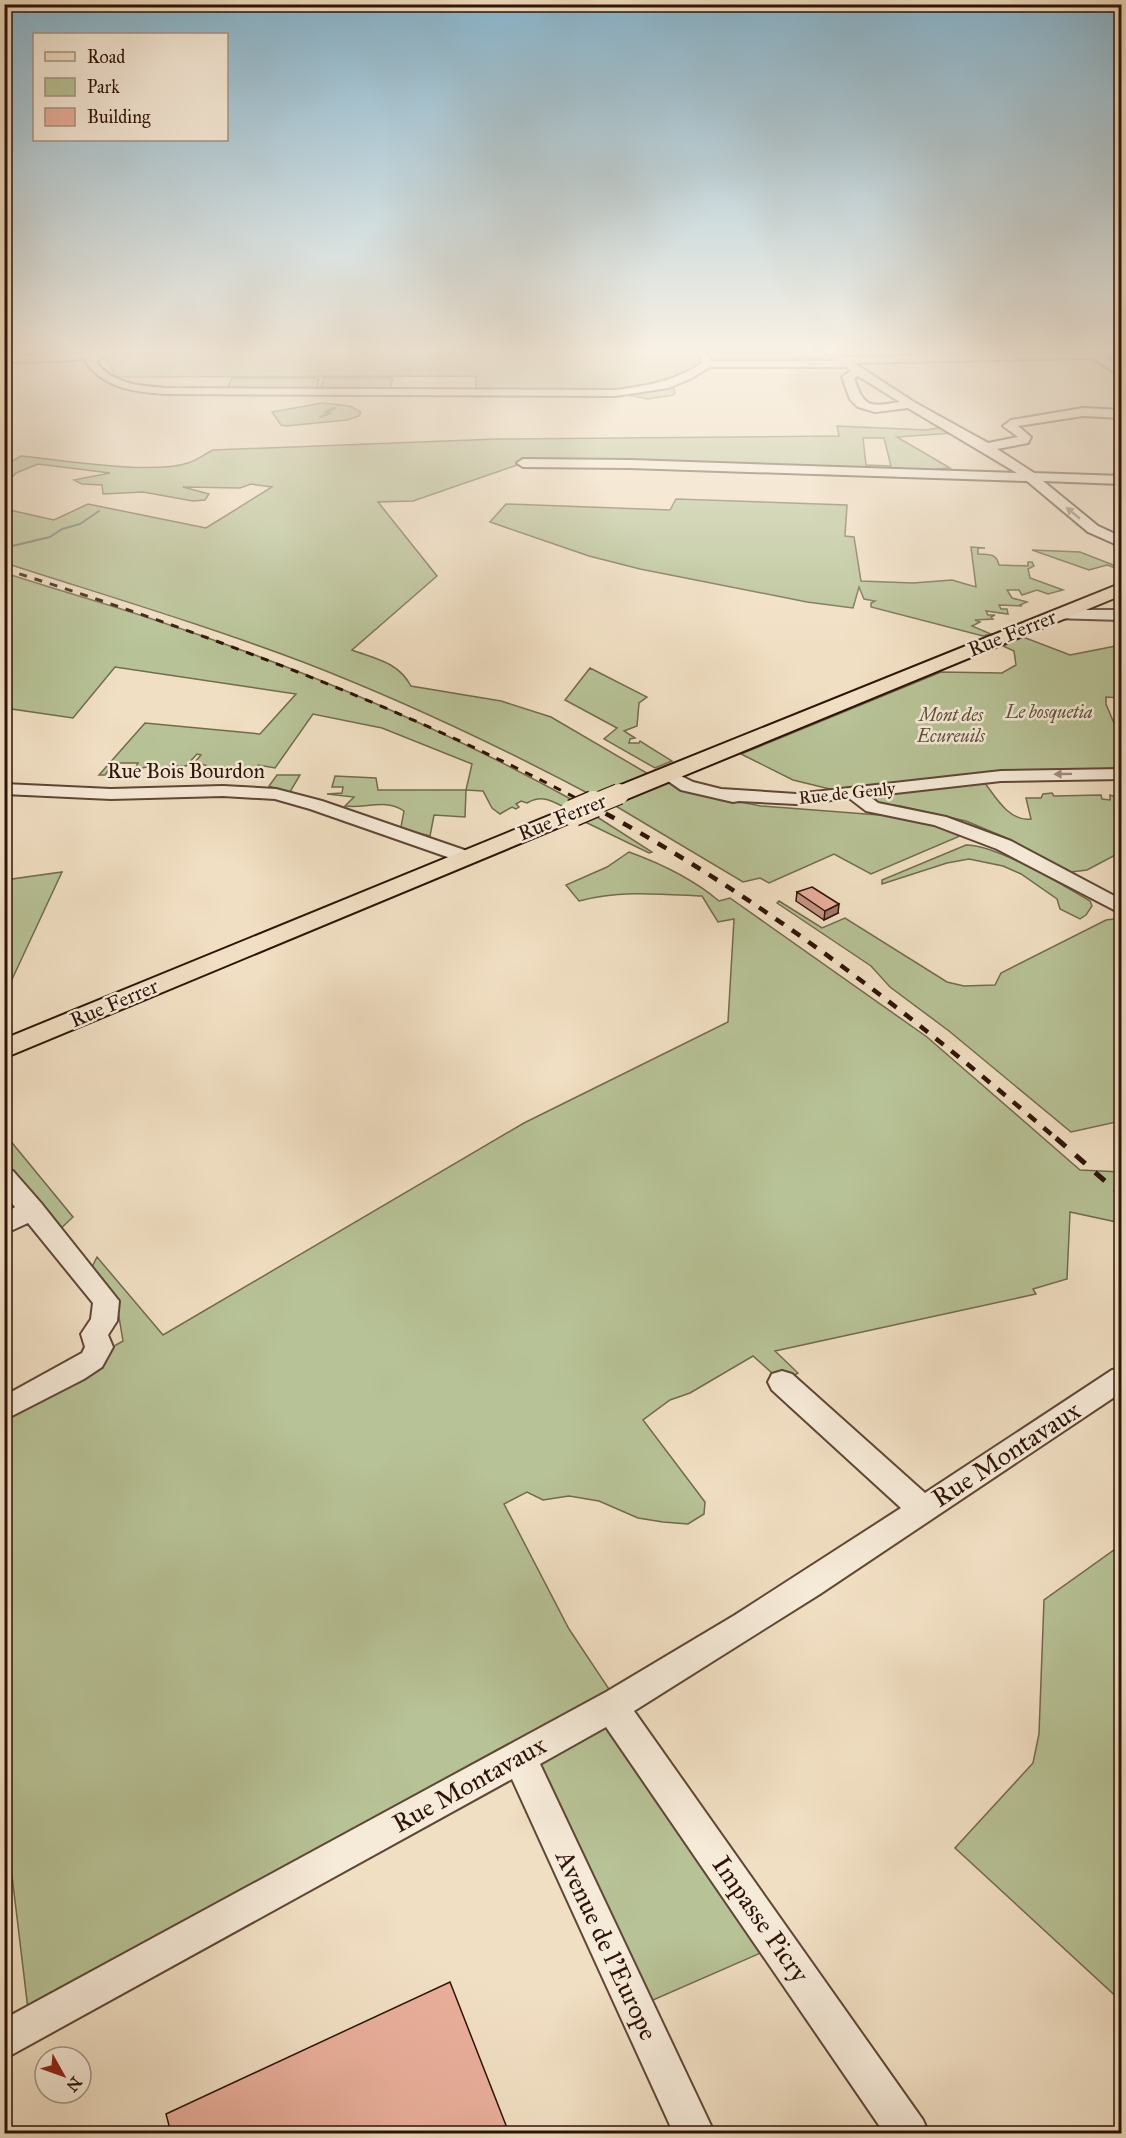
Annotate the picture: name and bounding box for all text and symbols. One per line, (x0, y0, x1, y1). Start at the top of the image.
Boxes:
legend (33, 33, 228, 141)
text: Road (87, 46, 125, 68)
text: Park (87, 76, 120, 98)
text: Building (87, 106, 151, 129)
one-way arrow (1065, 507, 1081, 520)
street label: Rue Ferrer (964, 603, 1060, 663)
park label: Le bosquetia (1004, 701, 1093, 723)
park label: Mont des Ecureuils (916, 704, 986, 747)
street label: Rue Bois Bourdon (107, 758, 265, 784)
one-way arrow (1054, 769, 1073, 779)
street label: Rue de Genly (797, 777, 897, 809)
street label: Rue Ferrer (514, 787, 610, 847)
street label: Rue Ferrer (66, 973, 162, 1033)
street label: Rue Montavaux (926, 1394, 1087, 1514)
street label: Rue Montavaux (387, 1728, 552, 1839)
street label: Avenue de l'Europe (549, 1844, 665, 2045)
street label: Impasse Picry (706, 1850, 817, 1989)
north arrow (33, 2045, 93, 2105)
text: N (62, 2073, 86, 2096)

